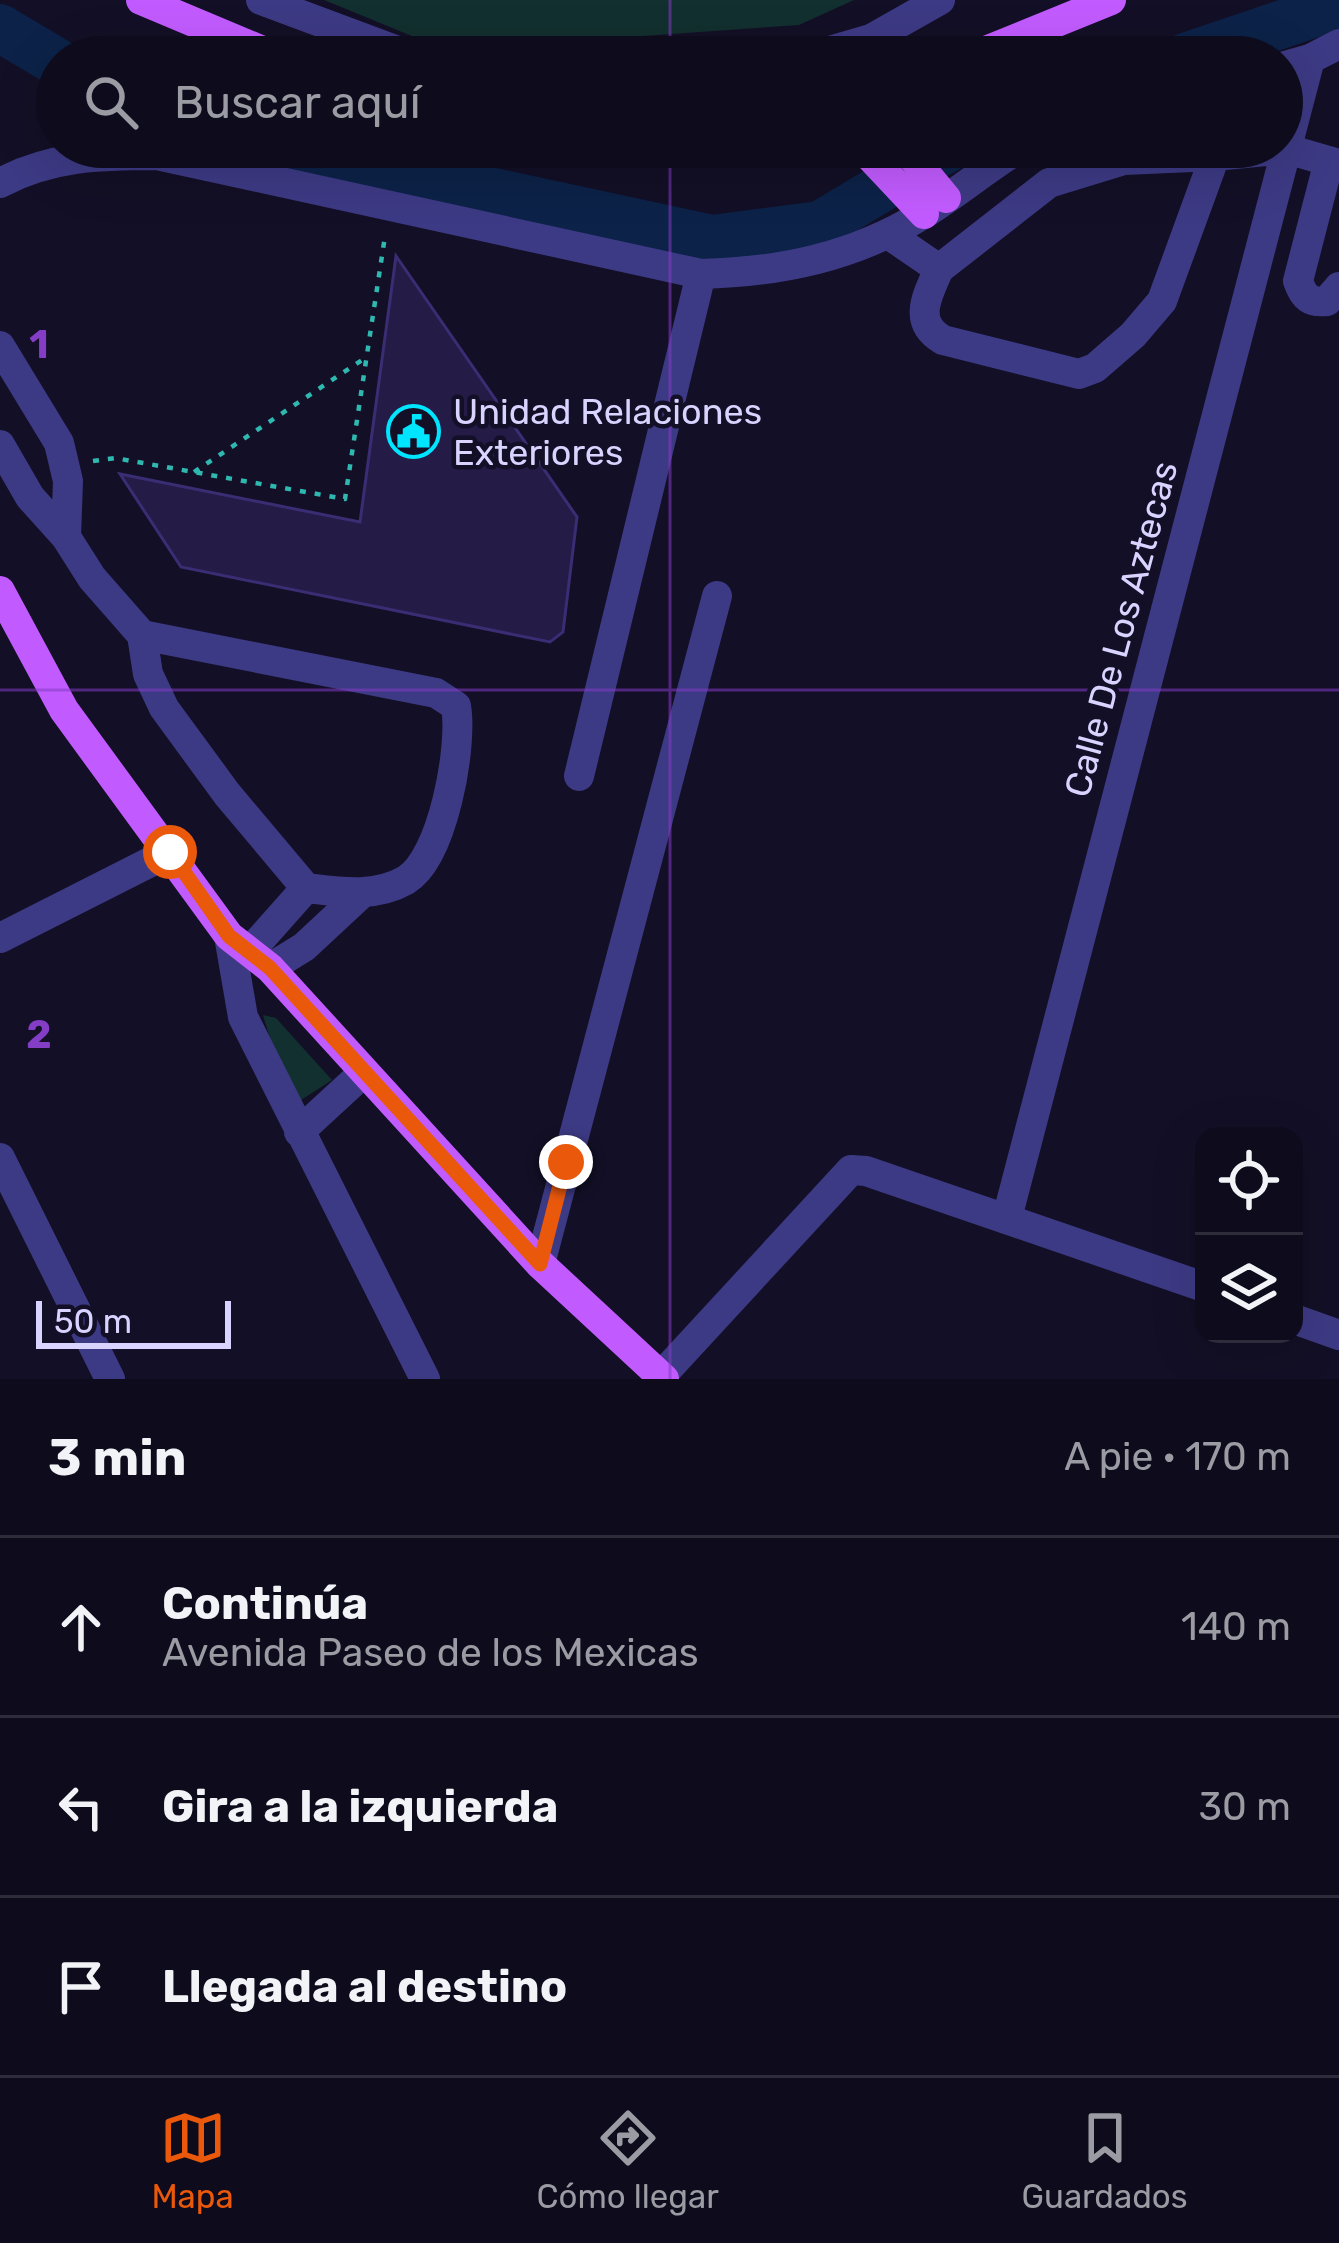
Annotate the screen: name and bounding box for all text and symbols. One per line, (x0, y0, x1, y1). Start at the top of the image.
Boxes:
search box (36, 36, 1303, 168)
icon: search (78, 69, 144, 135)
text: Buscar aquí (174, 76, 421, 129)
text: 1 (29, 322, 49, 368)
place label: Unidad Relaciones Exteriores (453, 390, 762, 474)
public building icon: Unidad Relaciones Exteriores (386, 404, 442, 460)
street label: Calle De Los Aztecas (1055, 456, 1187, 802)
route start (143, 825, 197, 879)
text: 2 (26, 1012, 52, 1058)
map controls (1195, 1127, 1303, 1343)
button: locate (1195, 1127, 1303, 1235)
route end (539, 1135, 593, 1189)
button: layers (1195, 1235, 1303, 1343)
scale bar (36, 1295, 231, 1348)
text: 50 m (54, 1302, 132, 1341)
text: 3 min (48, 1427, 187, 1488)
text: A pie · 170 m (1064, 1434, 1291, 1480)
text: Continúa (162, 1577, 368, 1630)
icon: ahead (48, 1594, 114, 1660)
text: 140 m (1181, 1604, 1291, 1650)
text: Avenida Paseo de los Mexicas (162, 1630, 699, 1676)
icon: left (48, 1774, 114, 1840)
text: Gira a la izquierda (162, 1780, 558, 1833)
text: 30 m (1199, 1784, 1291, 1830)
icon: arrive (48, 1954, 114, 2020)
text: Llegada al destino (162, 1960, 567, 2013)
tab: Mapa (151, 2105, 234, 2216)
tab: Cómo llegar (537, 2105, 719, 2216)
tab: Guardados (1022, 2105, 1188, 2216)

